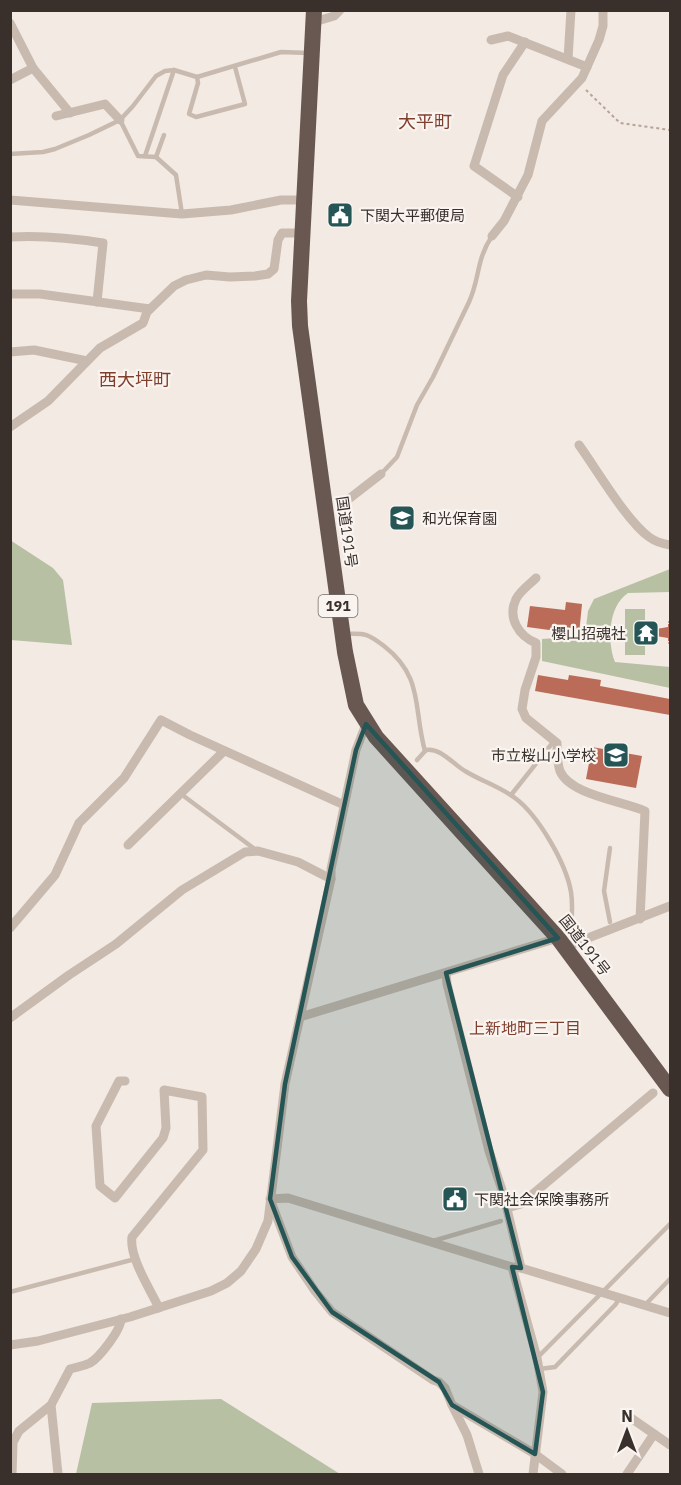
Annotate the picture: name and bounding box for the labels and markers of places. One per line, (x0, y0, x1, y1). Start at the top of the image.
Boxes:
public building icon: 下関大平郵便局 (325, 200, 355, 230)
place label: 下関大平郵便局 (360, 206, 465, 225)
school or university icon: 和光保育園 (387, 503, 417, 533)
place label: 和光保育園 (422, 509, 497, 528)
temple icon: 櫻山招魂社 (631, 618, 661, 648)
place label: 櫻山招魂社 (551, 624, 626, 643)
school or university icon: 市立桜山小学校 (601, 740, 631, 770)
place label: 市立桜山小学校 (491, 746, 596, 765)
public building icon: 下関社会保険事務所 (440, 1184, 470, 1214)
place label: 下関社会保険事務所 (474, 1190, 609, 1209)

